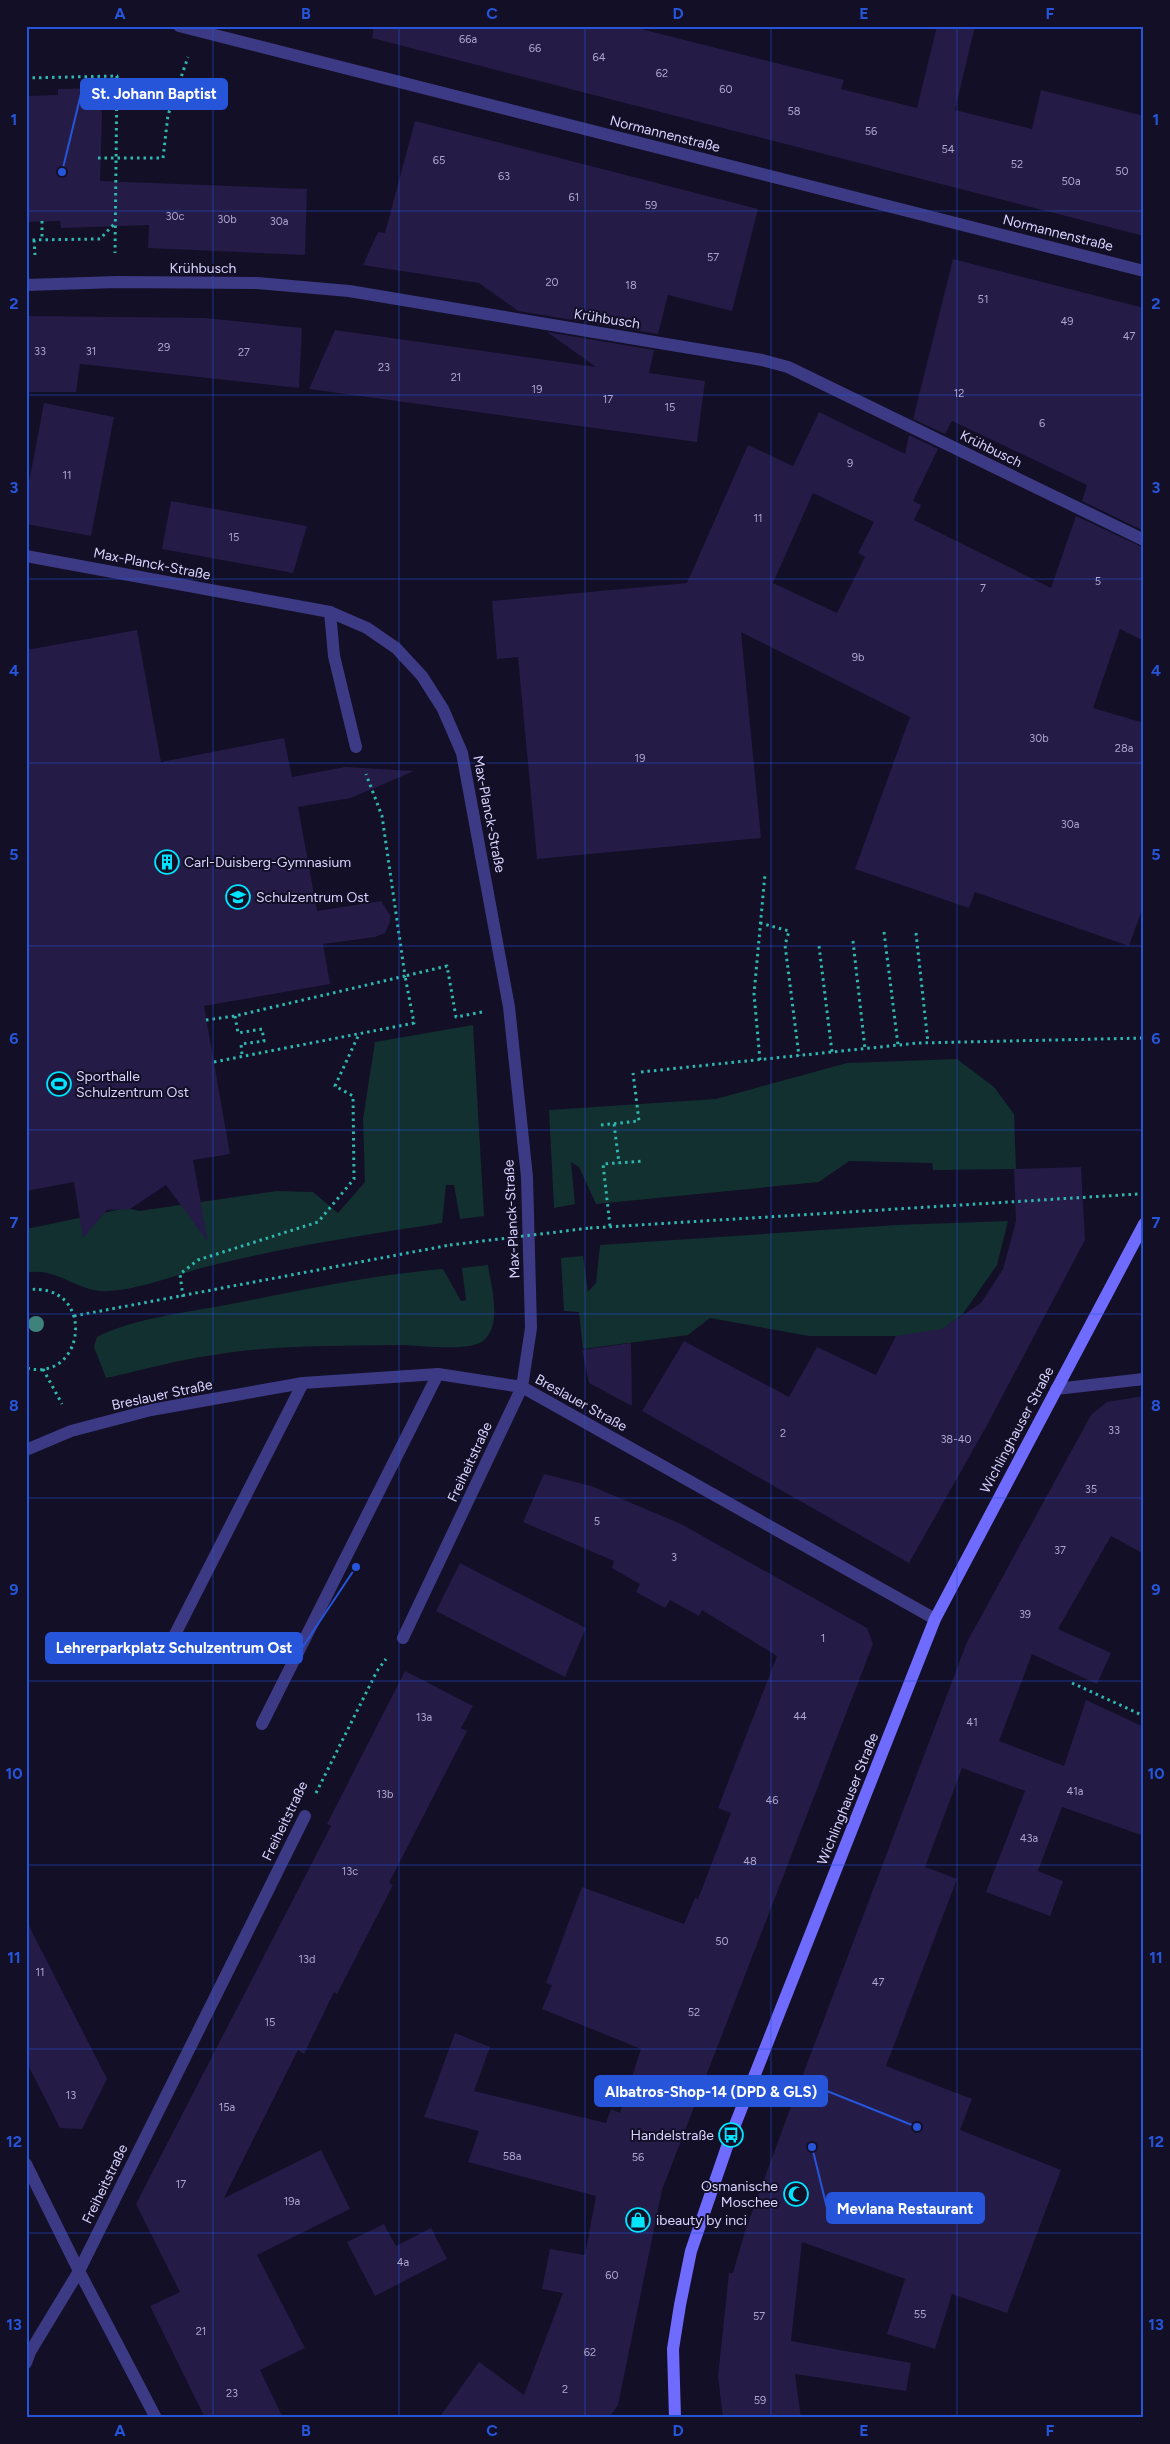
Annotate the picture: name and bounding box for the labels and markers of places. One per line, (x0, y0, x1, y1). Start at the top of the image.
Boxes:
callout: St. Johann Baptist (81, 79, 227, 109)
building icon: Carl-Duisberg-Gymnasium (154, 849, 180, 875)
place label: Carl-Duisberg-Gymnasium (184, 854, 351, 871)
school or university icon: Schulzentrum Ost (225, 884, 251, 910)
place label: Schulzentrum Ost (256, 889, 369, 906)
place label: Sporthalle Schulzentrum Ost (76, 1068, 189, 1101)
sports icon: Sporthalle Schulzentrum Ost (46, 1071, 72, 1097)
callout: Lehrerparkplatz Schulzentrum Ost (46, 1633, 302, 1663)
callout: Albatros-Shop-14 (DPD & GLS) (595, 2076, 827, 2106)
bus stop icon: Handelstraße (718, 2122, 744, 2148)
place label: Handelstraße (630, 2127, 714, 2144)
place label: Osmanische Moschee (701, 2178, 778, 2211)
mosque icon: Osmanische Moschee (783, 2181, 809, 2207)
callout: Mevlana Restaurant (827, 2193, 984, 2223)
shop icon: ibeauty by inci (625, 2207, 651, 2233)
place label: ibeauty by inci (656, 2212, 747, 2229)

